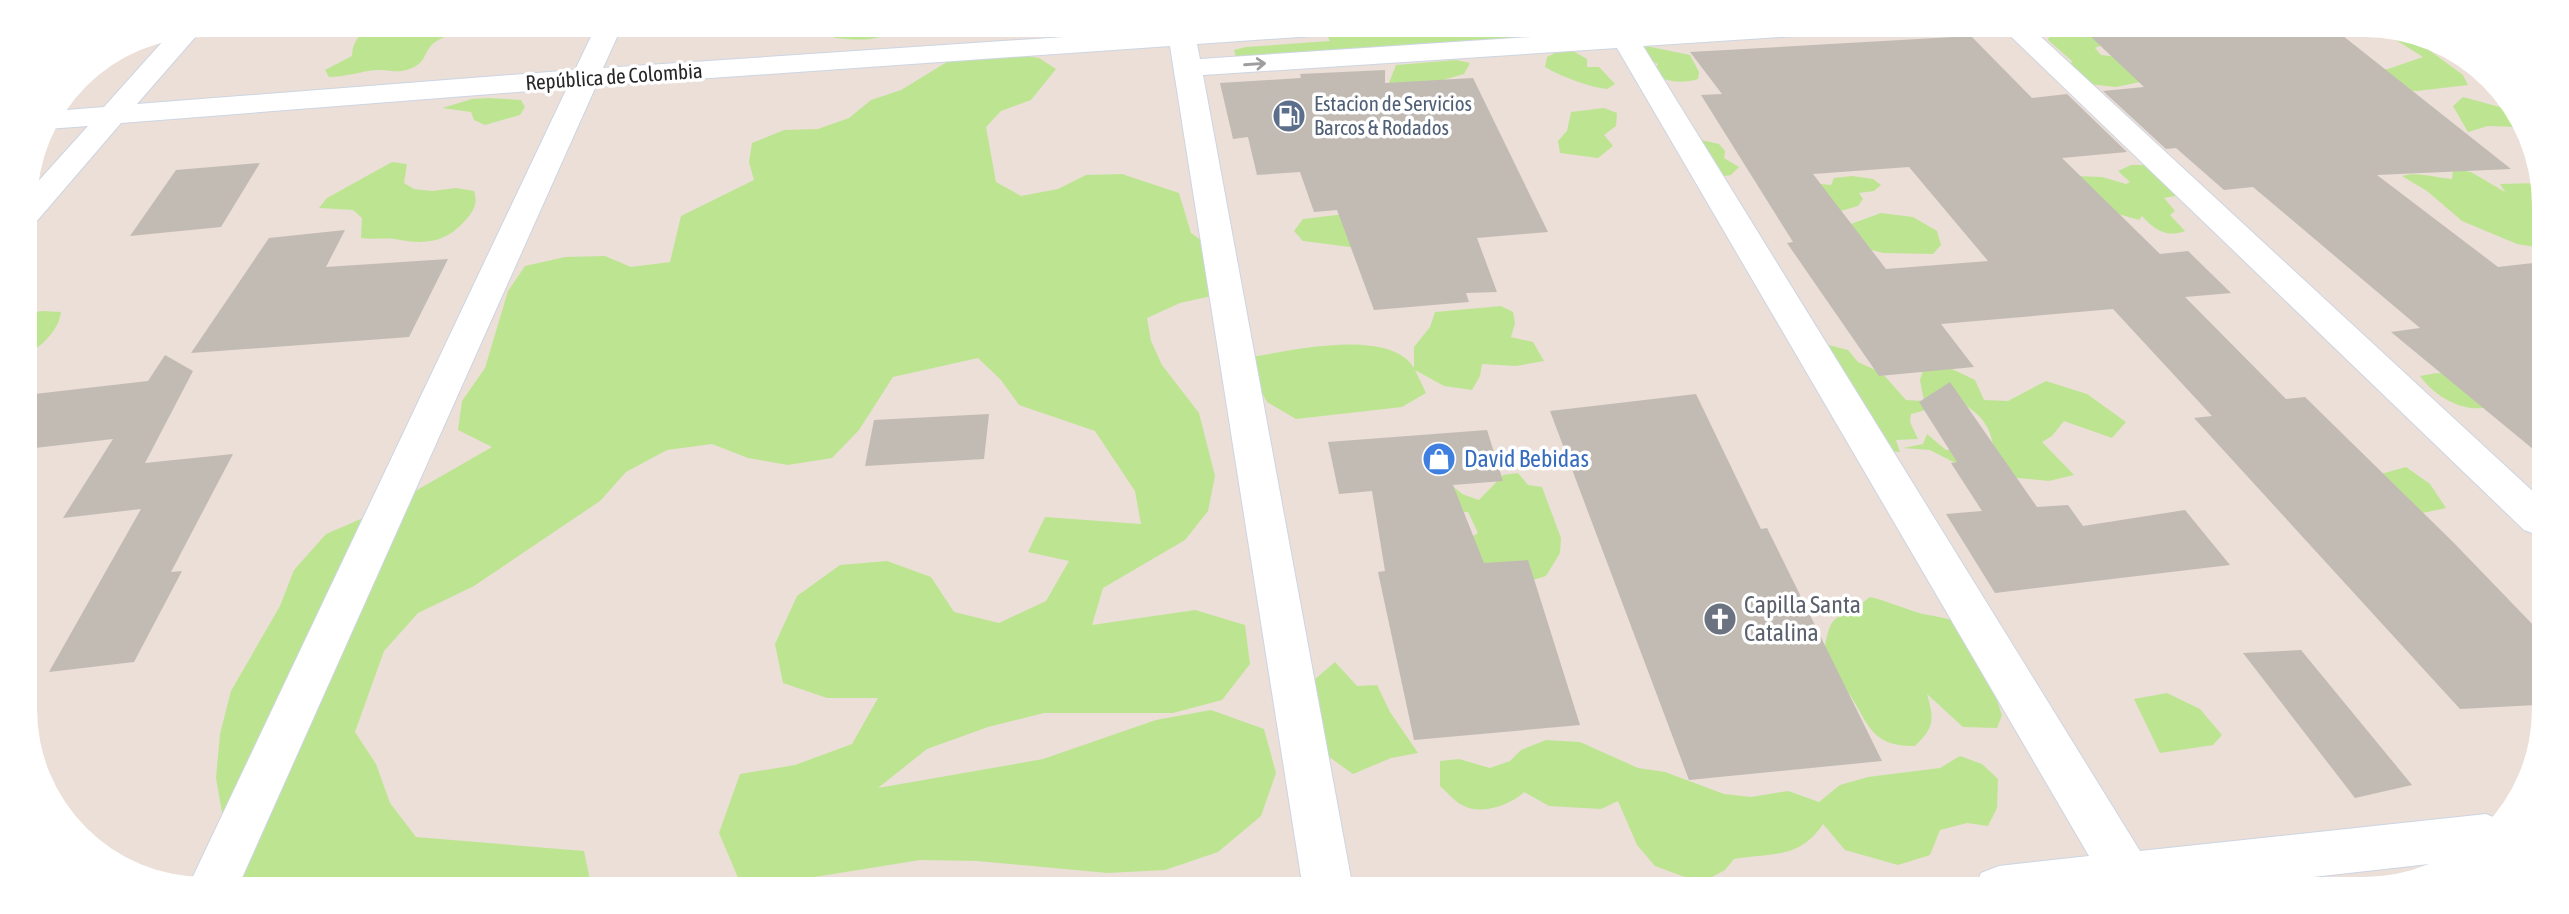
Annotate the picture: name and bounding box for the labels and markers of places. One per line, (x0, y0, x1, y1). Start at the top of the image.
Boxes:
place label: Estacion de Servicios Barcos & Rodados (1314, 91, 1472, 139)
fuel station icon: Estacion de Servicios Barcos & Rodados (1270, 97, 1308, 135)
shop icon: David Bebidas (1420, 440, 1458, 478)
place label: David Bebidas (1464, 445, 1589, 472)
place label: Capilla Santa Catalina (1744, 591, 1861, 646)
church icon: Capilla Santa Catalina (1701, 600, 1739, 638)

